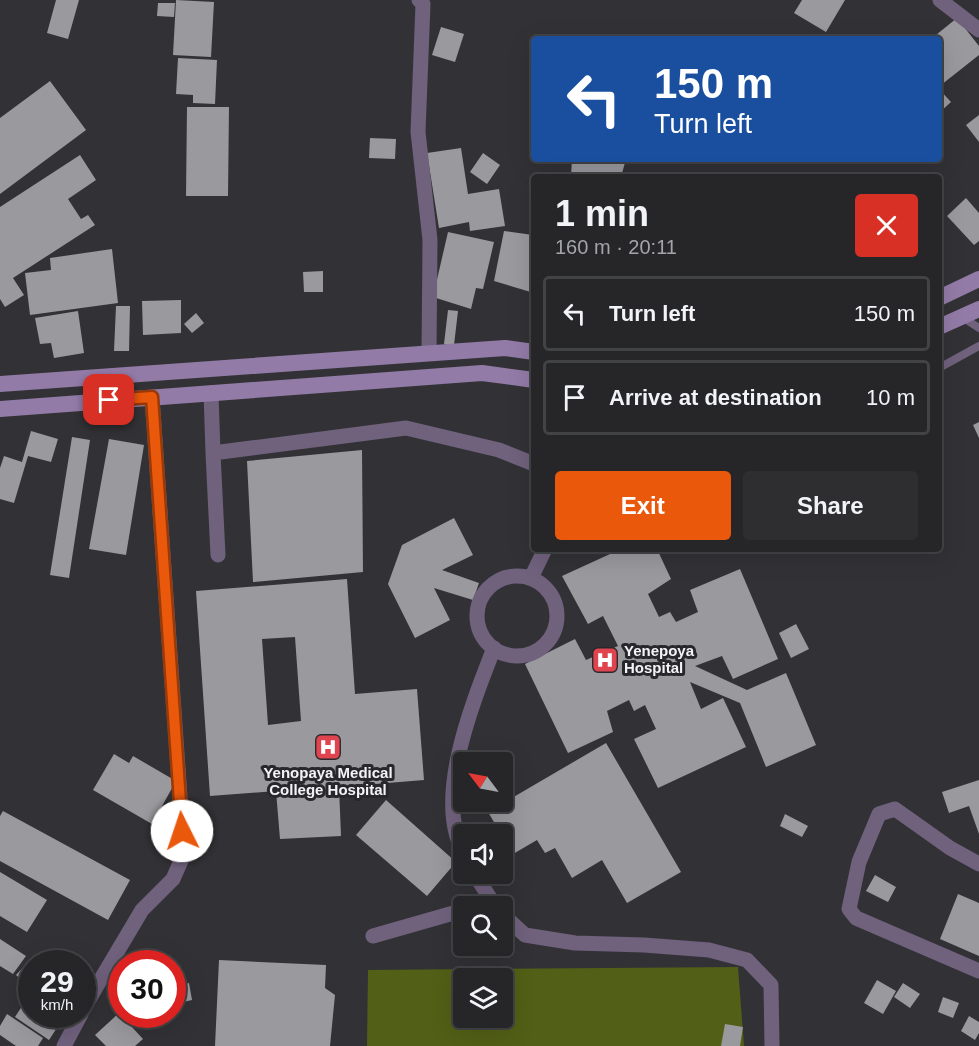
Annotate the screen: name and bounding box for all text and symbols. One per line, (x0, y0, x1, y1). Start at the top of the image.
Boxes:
icon: left (555, 60, 633, 138)
text: 150 m (654, 60, 773, 107)
text: Turn left (654, 109, 752, 139)
text: 1 min (555, 193, 649, 234)
button: close (855, 194, 918, 257)
text: 160 m · 20:11 (555, 236, 677, 258)
icon: left (558, 297, 591, 330)
text: Turn left (609, 301, 695, 326)
text: 150 m (854, 301, 915, 326)
pin (83, 374, 134, 425)
icon: arrive (558, 381, 591, 414)
icon: arrive (92, 383, 125, 416)
text: Arrive at destination (609, 385, 822, 410)
text: 10 m (866, 385, 915, 410)
button: Exit (555, 471, 731, 540)
button: Share (743, 471, 918, 540)
place label: Yenepoya Hospital (624, 642, 695, 676)
hospital icon: Yenepoya Hospital (590, 645, 620, 675)
hospital icon: Yenopaya Medical College Hospital (313, 732, 343, 762)
north arrow (453, 752, 513, 812)
map controls (453, 752, 513, 1028)
place label: Yenopaya Medical College Hospital (263, 764, 393, 798)
position arrow (150, 799, 214, 863)
button: sound (453, 824, 513, 884)
button: search (453, 896, 513, 956)
speed limit sign: 30 (108, 950, 186, 1028)
text: 29 (40, 965, 74, 998)
button: layers (453, 968, 513, 1028)
text: km/h (41, 996, 73, 1013)

